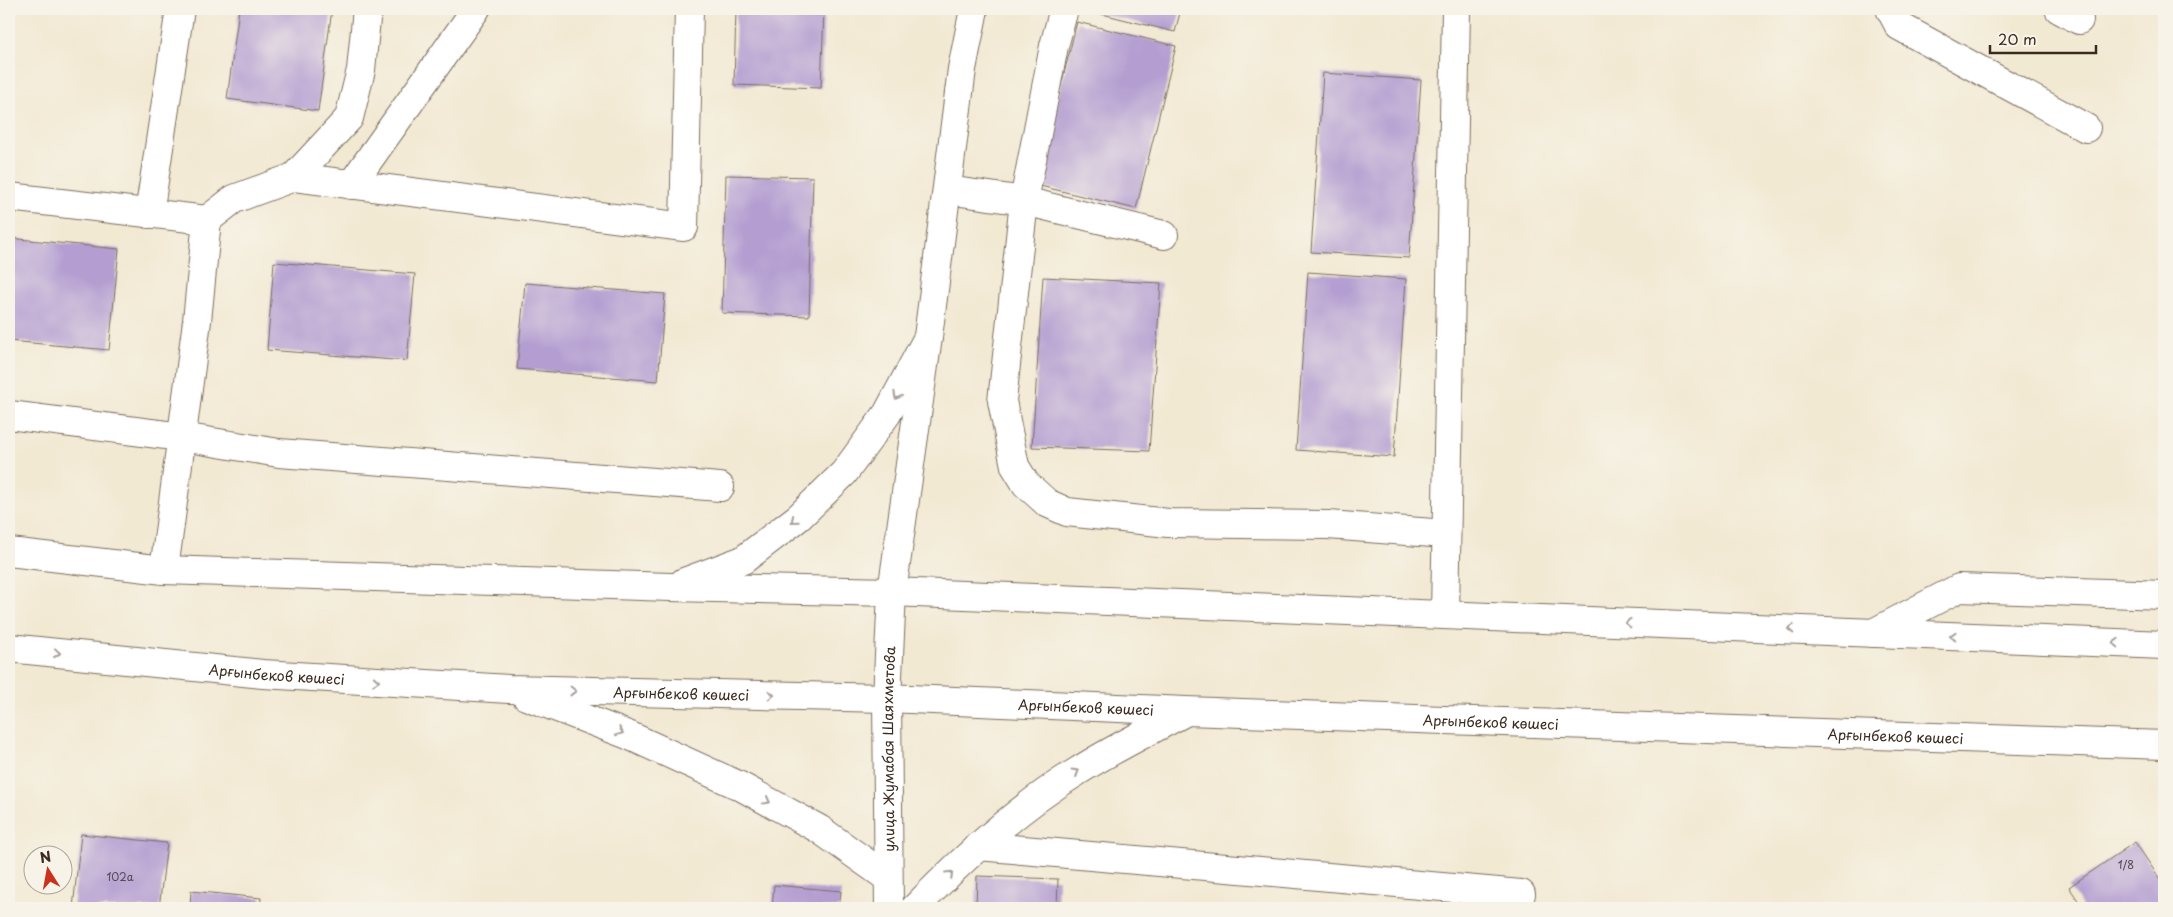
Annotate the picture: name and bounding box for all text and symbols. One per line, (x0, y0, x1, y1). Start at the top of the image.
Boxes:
scale bar (1990, 22, 2097, 54)
text: 20 m (1998, 27, 2037, 50)
one-way arrow (893, 391, 903, 400)
one-way arrow (791, 515, 800, 523)
one-way arrow (1624, 617, 1632, 628)
one-way arrow (1787, 624, 1795, 635)
one-way arrow (1949, 631, 1957, 642)
one-way arrow (2111, 637, 2119, 648)
street label: улица Жумабая Шаяхметова (876, 645, 900, 852)
one-way arrow (54, 647, 62, 658)
street label: Арғынбеков көшесі (208, 658, 345, 689)
one-way arrow (372, 675, 380, 686)
street label: Арғынбеков көшесі (613, 681, 749, 705)
one-way arrow (570, 686, 577, 696)
one-way arrow (767, 690, 775, 701)
street label: Арғынбеков көшесі (1017, 693, 1154, 720)
street label: Арғынбеков көшесі (1422, 709, 1559, 734)
street label: Арғынбеков көшесі (1827, 723, 1964, 749)
one-way arrow (615, 726, 623, 736)
one-way arrow (1071, 769, 1080, 779)
one-way arrow (761, 795, 770, 805)
north arrow (22, 844, 72, 894)
text: N (38, 845, 53, 868)
house number: 1/8 (2118, 856, 2134, 873)
house number: 102а (106, 868, 134, 885)
one-way arrow (944, 871, 953, 880)

